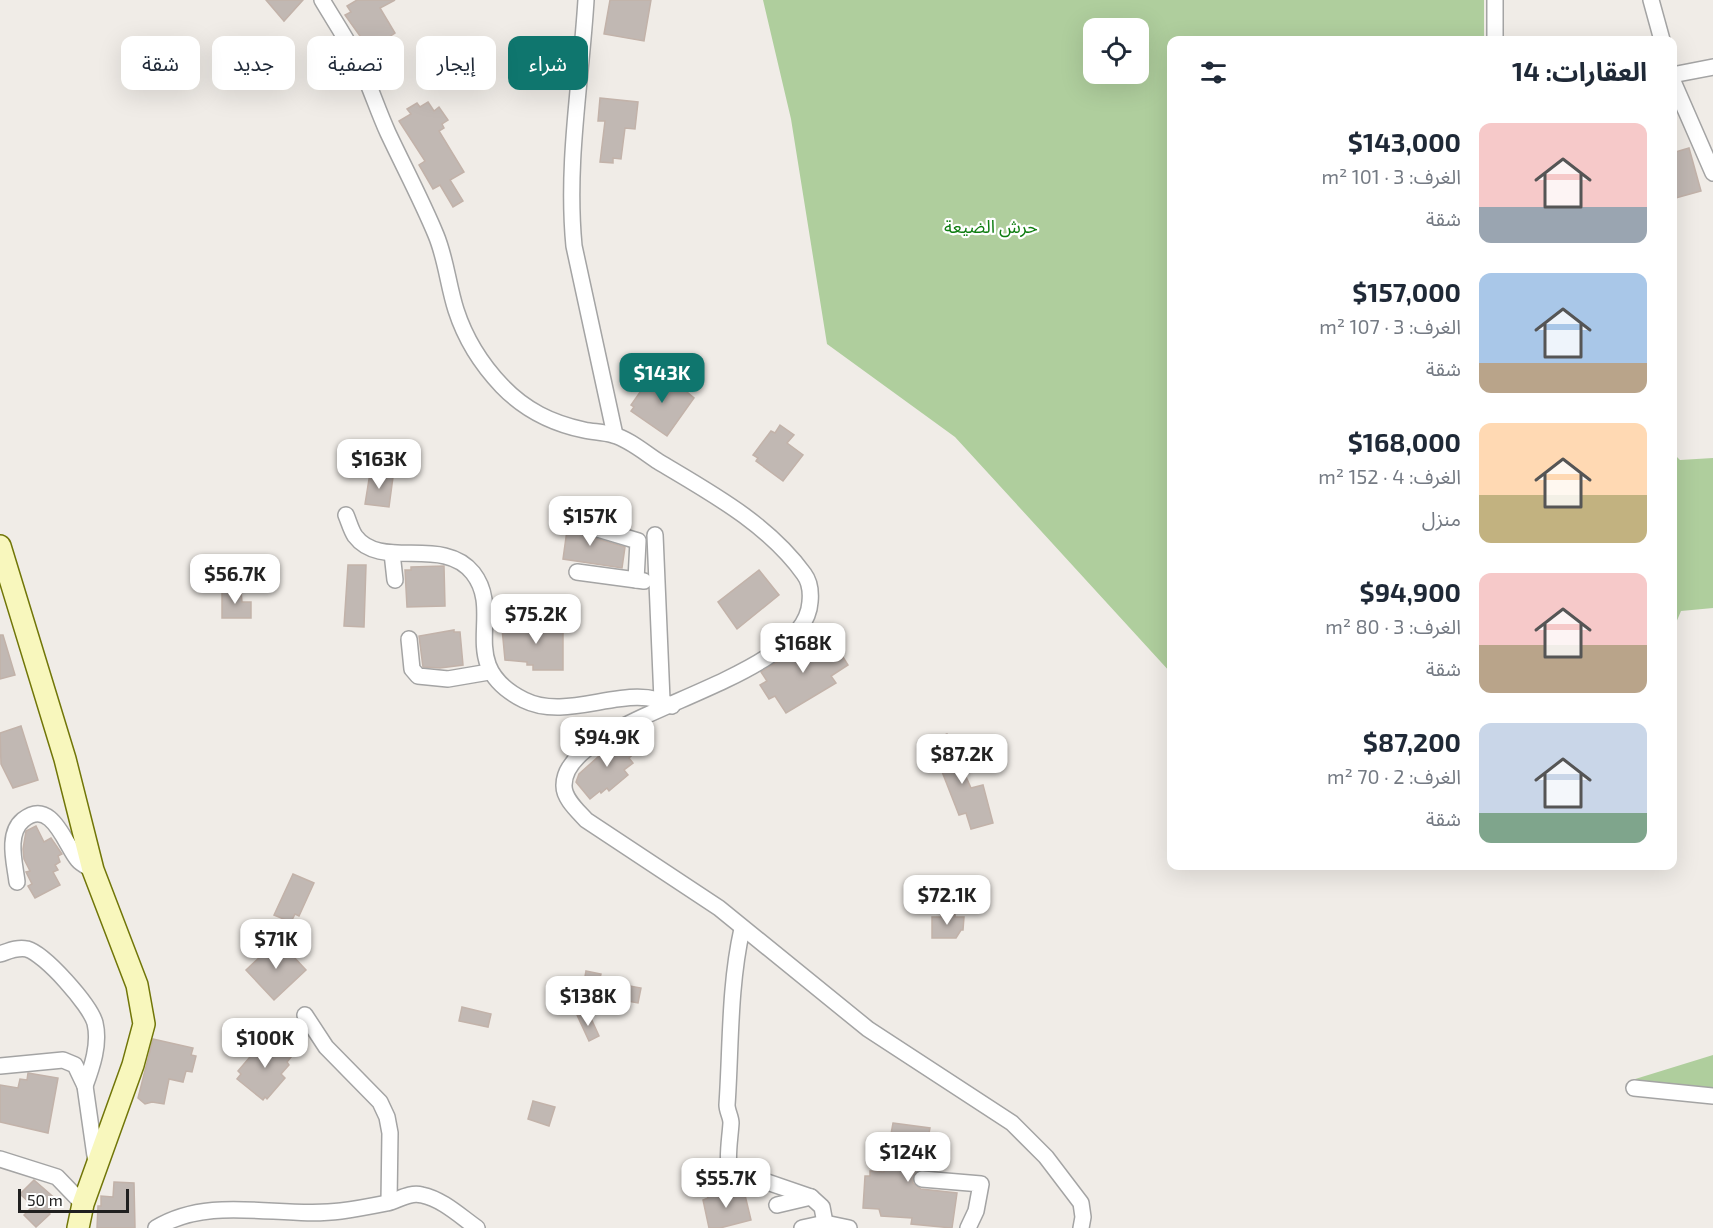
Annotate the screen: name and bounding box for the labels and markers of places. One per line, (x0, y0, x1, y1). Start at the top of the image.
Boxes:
pin: $143K (620, 353, 704, 404)
pin: $163K (337, 439, 421, 490)
pin: $157K (548, 496, 632, 547)
pin: $56.7K (186, 554, 284, 605)
pin: $75.2K (487, 594, 585, 645)
pin: $168K (761, 623, 845, 674)
pin: $94.9K (558, 717, 656, 768)
pin: $87.2K (913, 734, 1011, 785)
pin: $72.1K (898, 875, 996, 926)
pin: $71K (240, 919, 312, 970)
pin: $138K (546, 976, 630, 1027)
pin: $100K (223, 1018, 307, 1069)
pin: $124K (866, 1132, 950, 1183)
pin: $55.7K (677, 1158, 775, 1209)

